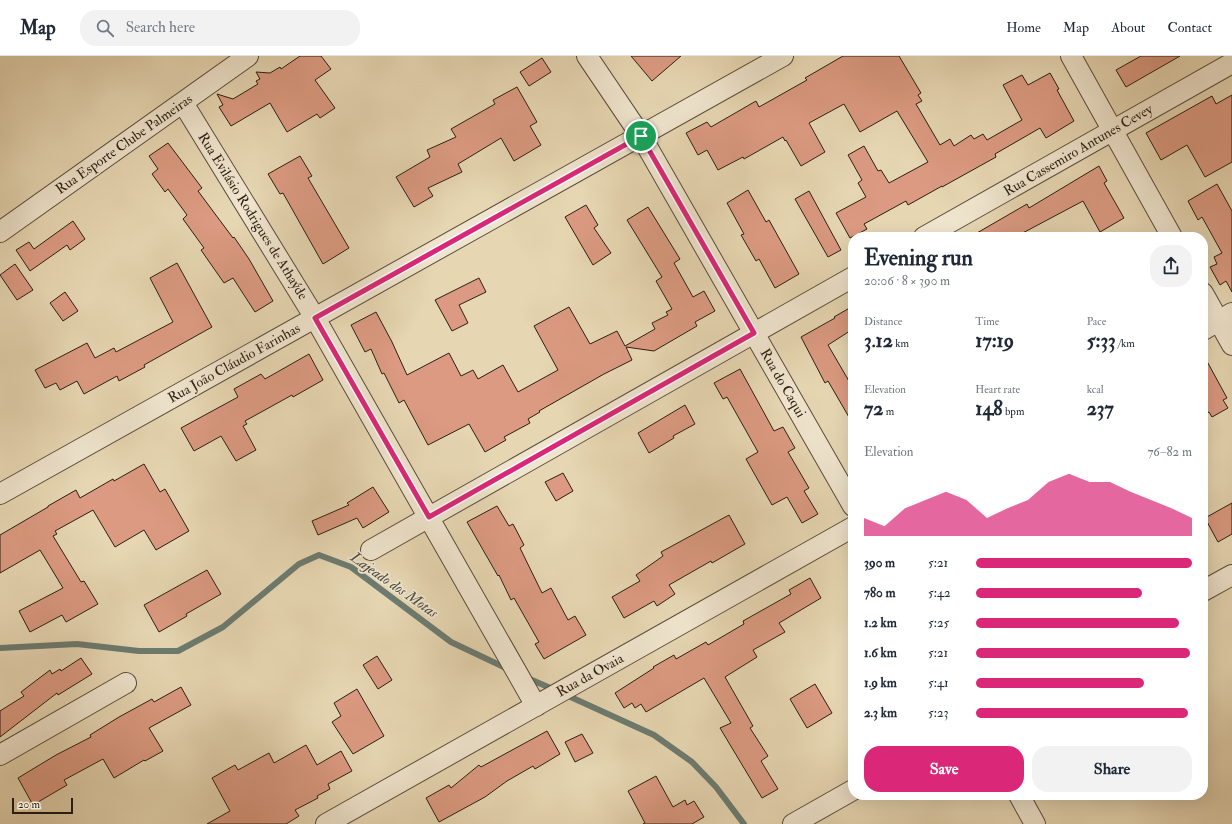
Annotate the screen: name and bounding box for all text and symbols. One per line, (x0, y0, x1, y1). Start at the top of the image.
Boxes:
search box (80, 10, 360, 46)
text: Map (20, 16, 56, 40)
icon: search (94, 17, 116, 39)
text: Search here (126, 18, 195, 37)
text: Home (1006, 19, 1041, 36)
text: Map (1063, 19, 1089, 36)
text: About (1111, 19, 1145, 36)
text: Contact (1167, 19, 1212, 36)
street label: Rua Esporte Clube Palmeiras (52, 90, 196, 199)
street label: Rua Cassemiro Antunes Cevey (1000, 100, 1157, 201)
pin (624, 119, 658, 153)
icon: arrive (630, 125, 652, 147)
street label: Rua Evilásio Rodrigues de Athaýde (194, 129, 312, 303)
text: Evening run (864, 244, 973, 272)
button: share (1150, 245, 1192, 287)
text: 20:06 · 8 × 390 m (864, 273, 950, 289)
text: Distance (864, 315, 902, 328)
text: Time (975, 315, 999, 328)
text: Pace (1087, 315, 1106, 328)
street label: Rua João Cláudio Farinhas (165, 319, 303, 406)
text: 3.12 (864, 328, 893, 353)
text: 17:19 (975, 328, 1014, 353)
text: 5:33 (1087, 328, 1116, 353)
text: km (893, 337, 909, 350)
text: /km (1116, 337, 1135, 350)
street label: Rua do Caqui (756, 346, 810, 421)
text: Elevation (864, 383, 906, 396)
text: Heart rate (975, 383, 1020, 396)
text: kcal (1087, 383, 1104, 396)
text: 72 (864, 396, 883, 421)
text: 148 (975, 396, 1003, 421)
text: 237 (1087, 396, 1114, 421)
text: m (883, 405, 894, 418)
text: bpm (1003, 405, 1024, 418)
text: Elevation (864, 444, 914, 460)
text: 76–82 m (1147, 444, 1192, 460)
water label: Lajeado dos Motas (346, 547, 442, 623)
text: 390 m (864, 555, 895, 571)
text: 5:21 (928, 555, 948, 571)
text: 780 m (864, 585, 896, 601)
text: 5:42 (928, 585, 951, 601)
text: 1.2 km (864, 615, 897, 631)
text: 5:25 (928, 615, 949, 631)
text: 1.6 km (864, 645, 897, 661)
text: 5:21 (928, 645, 948, 661)
street label: Rua da Ovaia (554, 650, 627, 700)
text: 1.9 km (864, 675, 897, 691)
text: 5:41 (928, 675, 949, 691)
text: 2.3 km (864, 705, 897, 721)
text: 5:23 (928, 705, 949, 721)
button: Save (864, 746, 1024, 792)
button: Share (1032, 746, 1192, 792)
scale bar (12, 796, 73, 815)
text: 20 m (18, 798, 40, 811)

